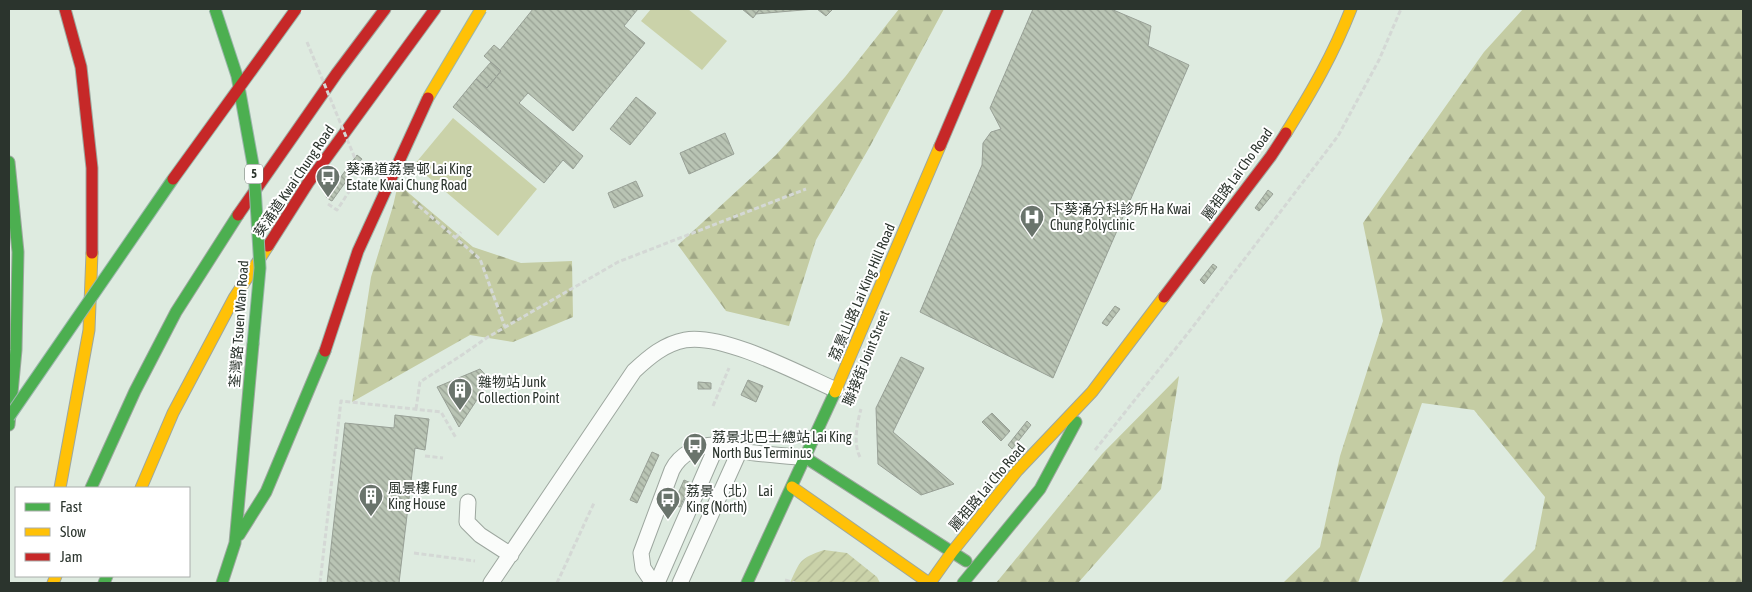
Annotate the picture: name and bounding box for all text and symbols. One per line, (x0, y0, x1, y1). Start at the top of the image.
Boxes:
street label: 葵涌道 Kwai Chung Road (251, 122, 337, 240)
street label: 麗祖路 Lai Cho Road (1198, 125, 1276, 223)
place label: 葵涌道荔景邨 Lai King Estate Kwai Chung Road (346, 161, 472, 193)
road number: 5 (245, 164, 263, 183)
bus stop icon: 葵涌道荔景邨 Lai King Estate Kwai Chung Road (315, 164, 341, 198)
place label: 下葵涌分科診所 Ha Kwai Chung Polyclinic (1050, 201, 1191, 233)
hospital icon: 下葵涌分科診所 Ha Kwai Chung Polyclinic (1019, 204, 1045, 238)
street label: 荔景山路 Lai King Hill Road (826, 221, 898, 363)
street label: 荃灣路 Tsuen Wan Road (227, 260, 251, 388)
street label: 聯接街 Joint Street (840, 308, 892, 408)
place label: 雜物站 Junk Collection Point (478, 374, 560, 406)
building icon: 雜物站 Junk Collection Point (447, 377, 473, 411)
place label: 荔景北巴士總站 Lai King North Bus Terminus (712, 429, 852, 461)
bus stop icon: 荔景北巴士總站 Lai King North Bus Terminus (682, 432, 708, 466)
street label: 麗祖路 Lai Cho Road (946, 440, 1028, 534)
place label: 風景樓 Fung King House (388, 480, 457, 512)
building icon: 風景樓 Fung King House (358, 483, 384, 517)
place label: 荔景（北） Lai King (North) (686, 483, 773, 515)
bus stop icon: 荔景（北） Lai King (North) (655, 486, 681, 520)
legend (15, 487, 190, 577)
text: Fast (60, 498, 82, 515)
text: Slow (60, 523, 86, 540)
text: Jam (60, 548, 83, 565)

